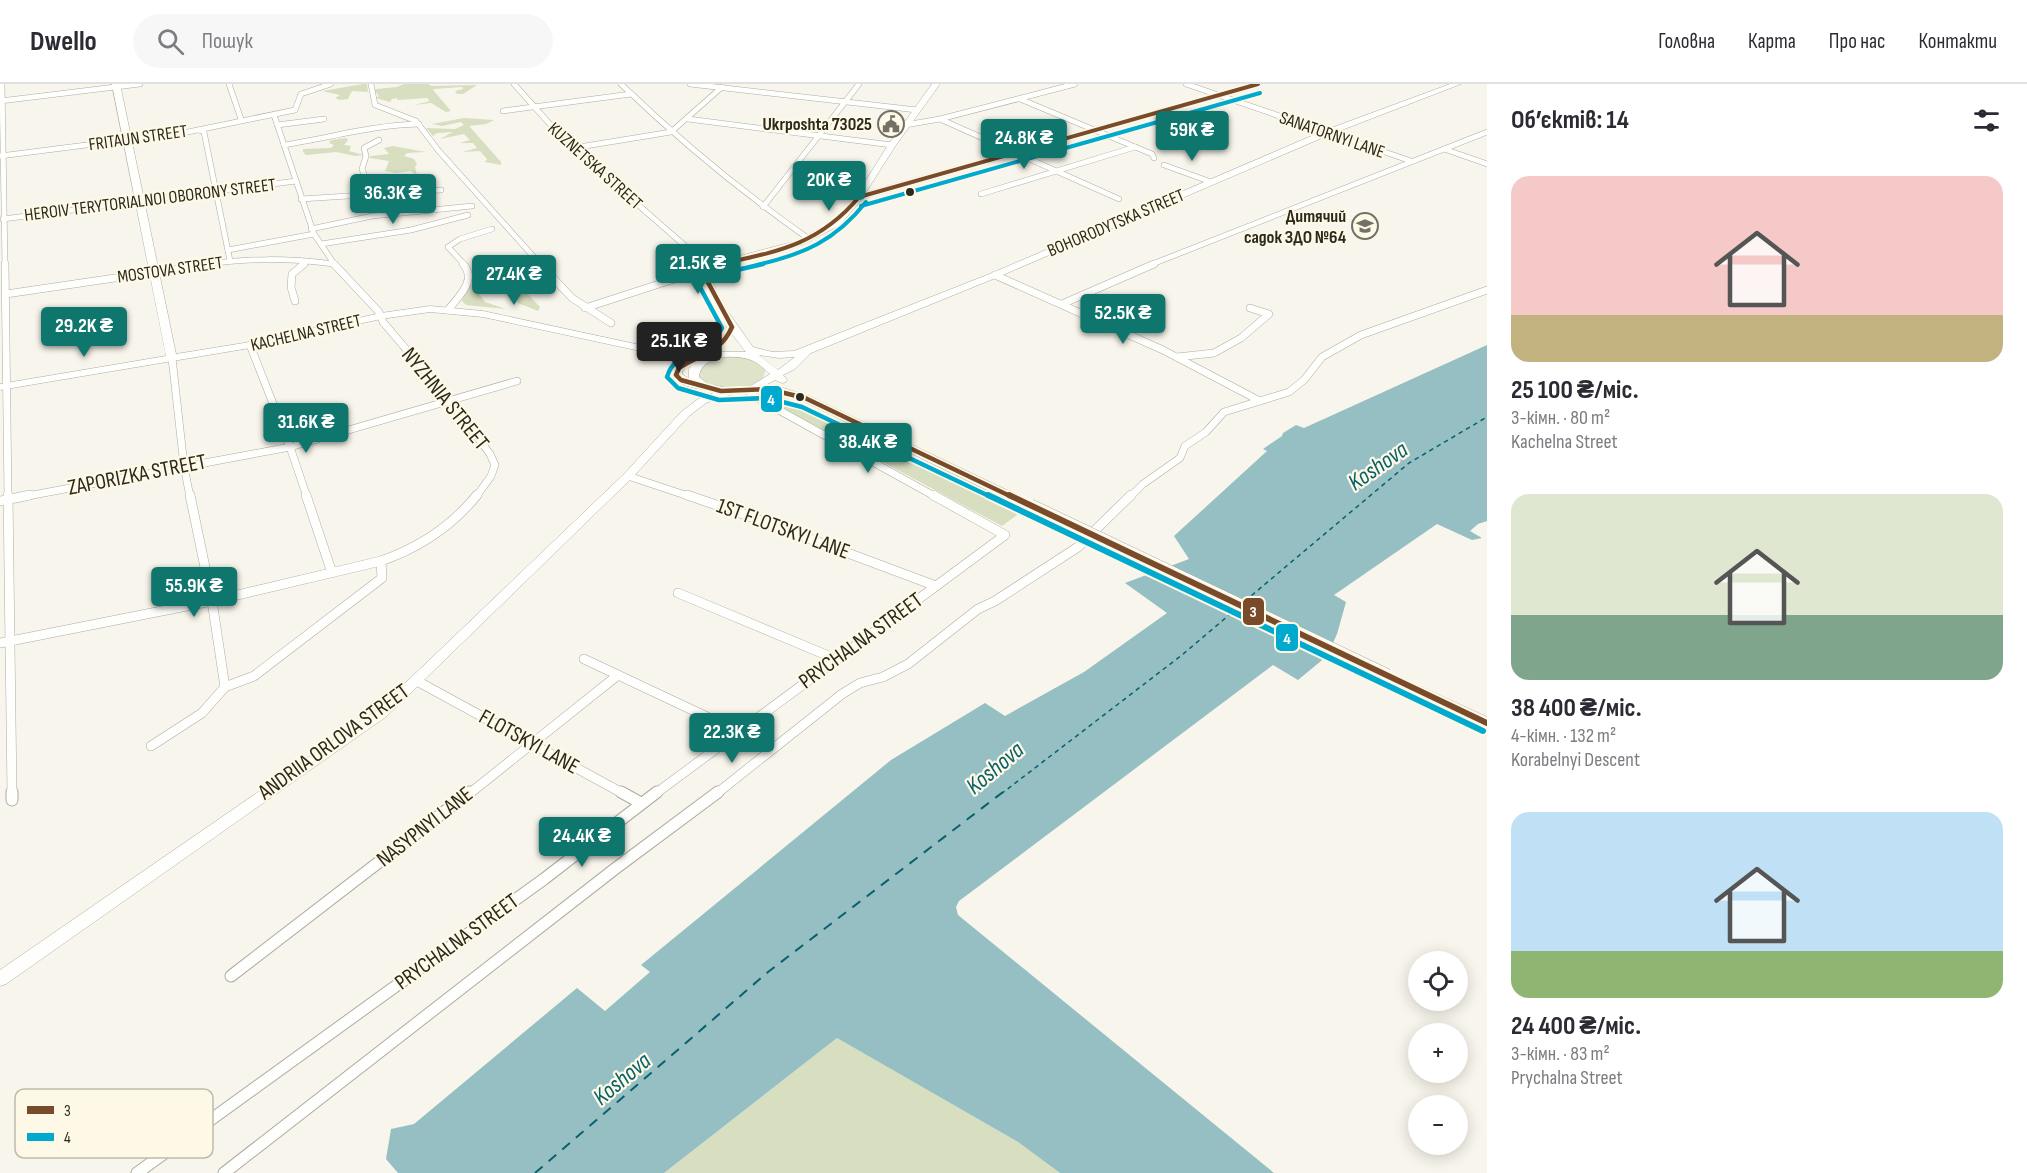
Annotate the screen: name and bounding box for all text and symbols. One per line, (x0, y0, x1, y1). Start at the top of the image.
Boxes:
search box (133, 14, 553, 68)
text: Dwello (30, 25, 97, 58)
icon: search (154, 25, 187, 58)
text: Пошук (202, 28, 253, 55)
text: Головна (1658, 29, 1715, 54)
text: Карта (1748, 29, 1796, 54)
text: Про нас (1829, 29, 1885, 54)
text: Контакти (1918, 29, 1997, 54)
icon: filters (1970, 104, 2003, 137)
text: Об’єктів: 14 (1511, 105, 1629, 136)
street label: SANATORNYI LANE (1277, 107, 1387, 163)
public building icon: Ukrposhta 73025 (876, 109, 906, 139)
pin: 59K ₴ (1150, 111, 1234, 162)
place label: Ukrposhta 73025 (762, 114, 872, 135)
street label: KUZNETSKA STREET (543, 118, 647, 214)
text: 59K ₴ (1170, 118, 1214, 142)
pin: 24.8K ₴ (969, 119, 1079, 170)
street label: FRITAUN STREET (87, 121, 189, 155)
text: 24.8K ₴ (995, 126, 1053, 150)
pin: 20K ₴ (787, 161, 871, 212)
text: 20K ₴ (807, 168, 851, 192)
street label: HEROIV TERYTORIALNOI OBORONY STREET (23, 174, 277, 226)
pin: 36.3K ₴ (338, 174, 448, 225)
text: 36.3K ₴ (364, 181, 422, 205)
street label: BOHORODYTSKA STREET (1044, 185, 1188, 261)
unlabelled marker (904, 186, 916, 198)
place label: Дитячий садок ЗДО №64 (1244, 206, 1347, 248)
school or university icon: Дитячий садок ЗДО №64 (1350, 211, 1380, 241)
icon: home (1703, 215, 1811, 323)
pin: 21.5K ₴ (643, 244, 753, 295)
text: 21.5K ₴ (670, 251, 726, 275)
street label: MOSTOVA STREET (116, 252, 224, 288)
pin: 27.4K ₴ (459, 255, 569, 306)
text: 27.4K ₴ (486, 262, 542, 286)
pin: 52.5K ₴ (1068, 294, 1178, 345)
text: 52.5K ₴ (1094, 301, 1152, 325)
pin: 29.2K ₴ (29, 307, 139, 358)
street label: KACHELNA STREET (249, 310, 363, 356)
text: 29.2K ₴ (55, 314, 113, 338)
pin: 25.1K ₴ (624, 322, 734, 373)
text: 25.1K ₴ (651, 329, 707, 353)
street label: NYZHNIA STREET (395, 342, 495, 456)
text: 25 100 ₴/міс. (1511, 375, 1639, 406)
line badge: 4 (760, 385, 783, 413)
text: 4 (767, 391, 775, 410)
unlabelled marker (794, 391, 806, 403)
pin: 31.6K ₴ (251, 403, 361, 454)
text: 3-кімн. · 80 m² (1511, 406, 1610, 430)
text: 31.6K ₴ (277, 410, 335, 434)
pin: 38.4K ₴ (813, 423, 923, 474)
text: 38.4K ₴ (839, 430, 897, 454)
text: Kachelna Street (1511, 430, 1618, 454)
water label: Koshova (1342, 435, 1414, 497)
street label: ZAPORIZKA STREET (65, 448, 209, 502)
street label: 1ST FLOTSKYI LANE (713, 492, 853, 566)
icon: home (1703, 533, 1811, 641)
pin: 55.9K ₴ (139, 567, 249, 618)
text: 55.9K ₴ (165, 574, 223, 598)
street label: PRYCHALNA STREET (794, 587, 928, 695)
line badge: 3 (1242, 597, 1265, 626)
text: 3 (1249, 603, 1257, 622)
line badge: 4 (1275, 623, 1299, 652)
text: 4 (1283, 630, 1291, 649)
street label: ANDRIIA ORLOVA STREET (252, 678, 415, 807)
text: 38 400 ₴/міс. (1511, 693, 1642, 724)
street label: FLOTSKYI LANE (474, 703, 584, 781)
pin: 22.3K ₴ (677, 713, 787, 764)
text: 22.3K ₴ (703, 720, 761, 744)
text: 4-кімн. · 132 m² (1511, 724, 1616, 748)
water label: Koshova (960, 735, 1030, 800)
text: Korabelnyi Descent (1511, 748, 1640, 772)
street label: NASYPNYI LANE (371, 781, 479, 873)
pin: 24.4K ₴ (527, 817, 637, 868)
text: 24.4K ₴ (553, 824, 611, 848)
icon: home (1703, 851, 1811, 959)
street label: PRYCHALNA STREET (390, 888, 524, 996)
map controls (1408, 951, 1468, 1155)
button: locate (1408, 951, 1468, 1011)
text: 24 400 ₴/міс. (1511, 1011, 1641, 1042)
button: + (1408, 1023, 1468, 1083)
text: 3-кімн. · 83 m² (1511, 1042, 1610, 1066)
water label: Koshova (587, 1046, 657, 1111)
text: Prychalna Street (1511, 1066, 1623, 1090)
legend (15, 1089, 213, 1158)
button: − (1408, 1095, 1468, 1155)
text: 3 (64, 1102, 71, 1121)
text: 4 (64, 1129, 71, 1148)

